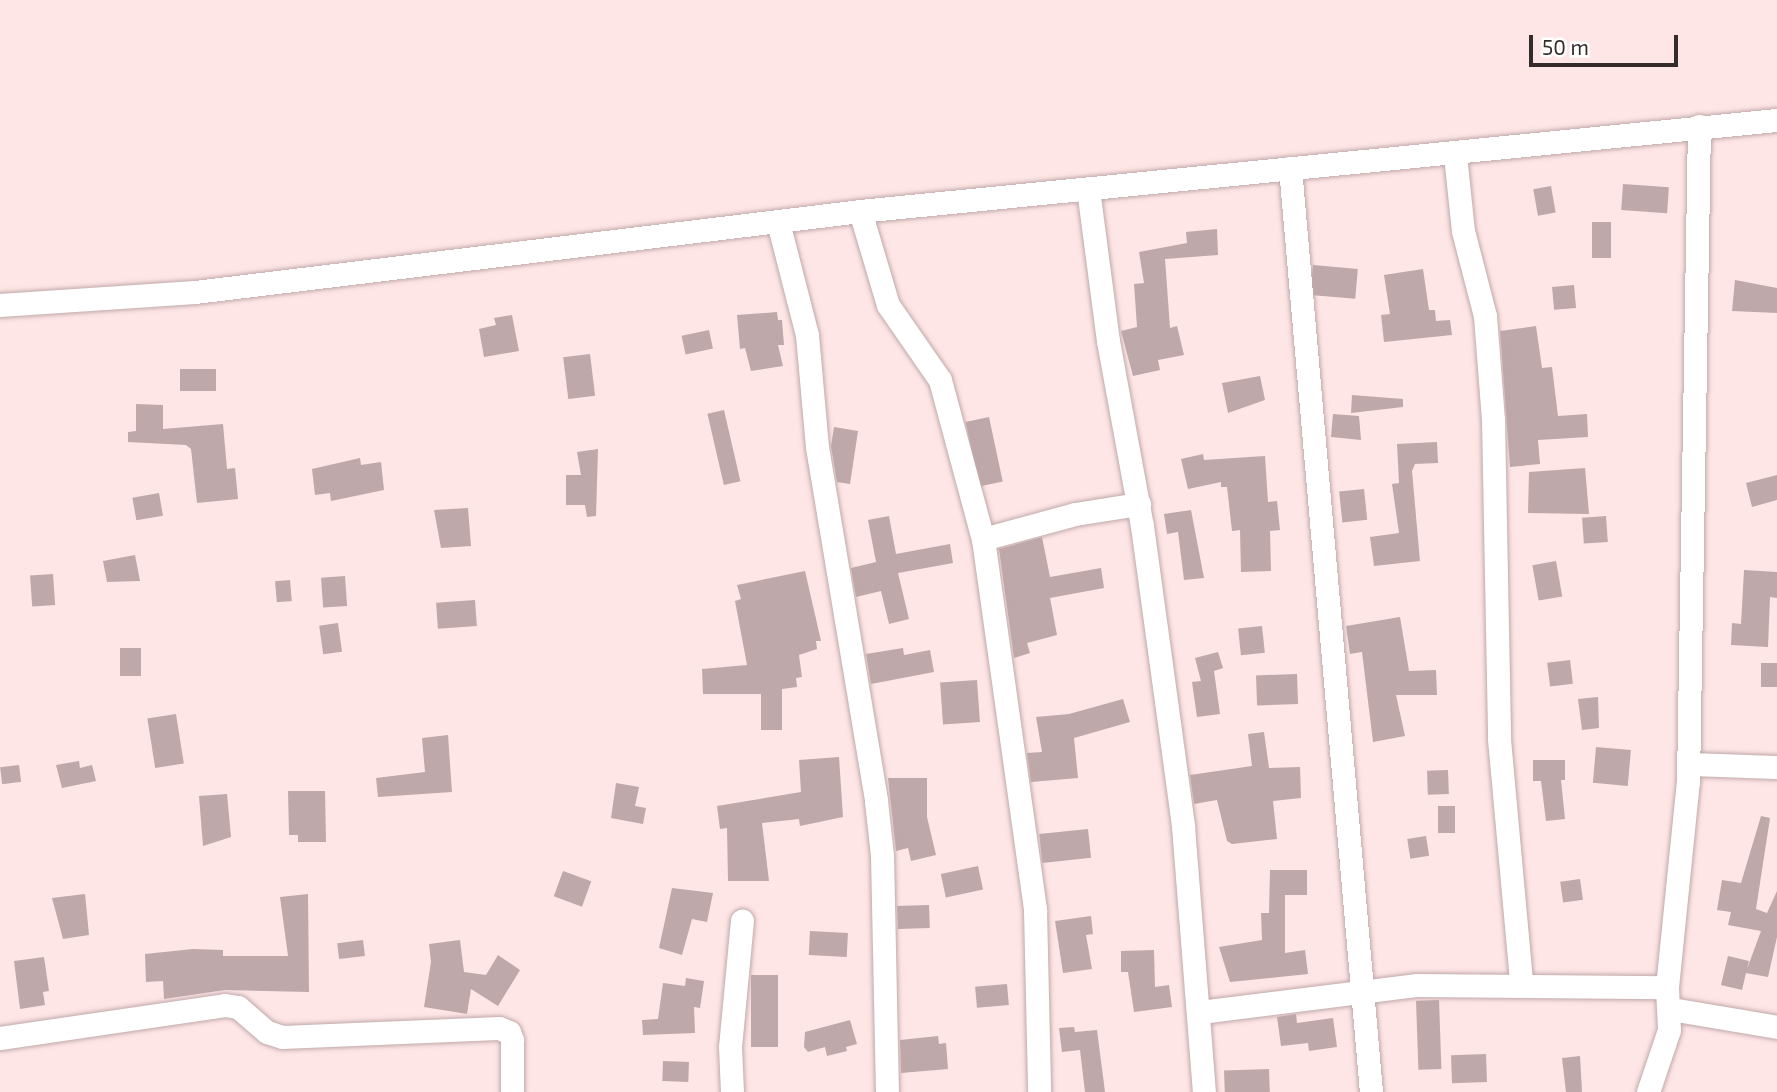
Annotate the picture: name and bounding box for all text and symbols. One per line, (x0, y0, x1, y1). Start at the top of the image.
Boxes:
scale bar (1532, 21, 1681, 65)
text: 50 m (1542, 34, 1589, 59)

